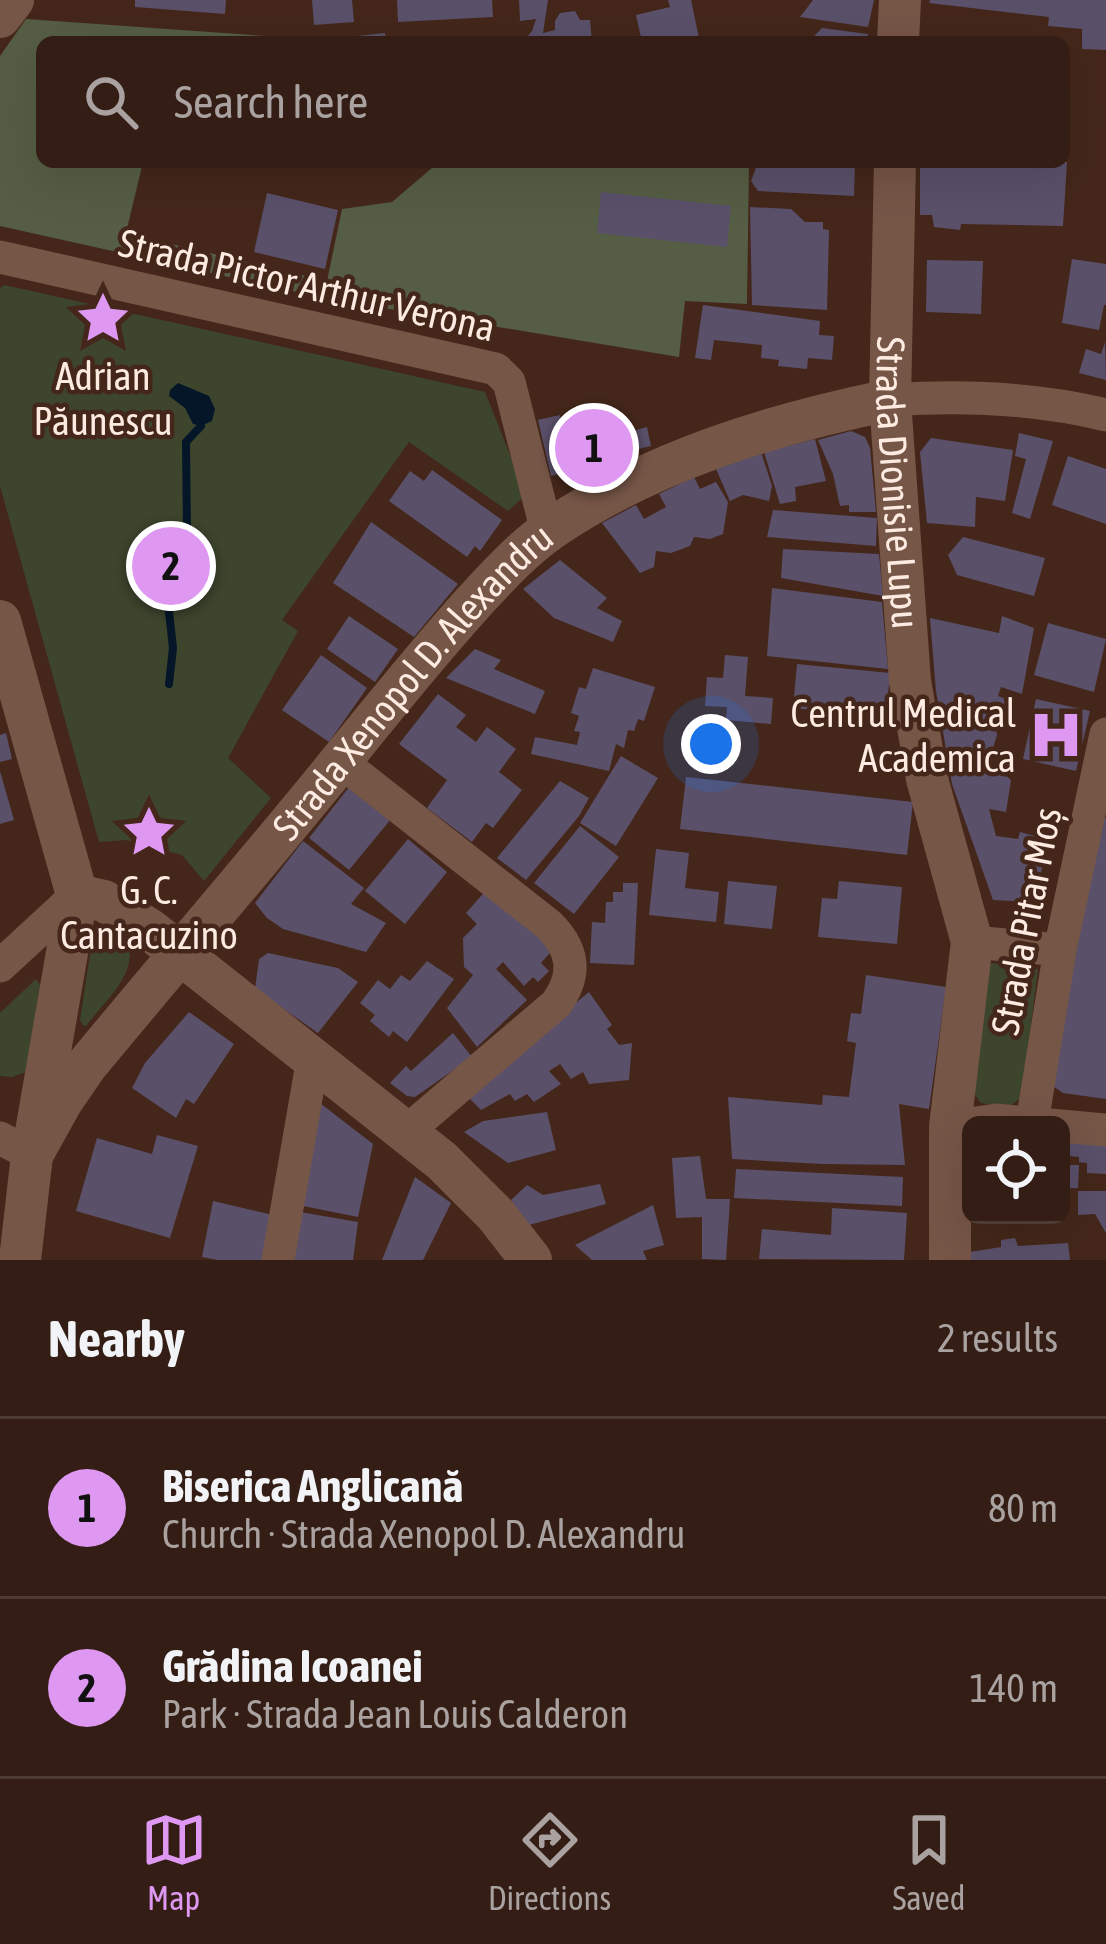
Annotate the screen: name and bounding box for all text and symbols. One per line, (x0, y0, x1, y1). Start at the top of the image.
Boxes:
search box (36, 36, 1070, 168)
icon: search (78, 69, 144, 135)
text: Search here (174, 76, 368, 128)
street label: Strada Pictor Arthur Verona (115, 220, 499, 350)
place icon: Adrian Păunescu (74, 289, 132, 347)
street label: Strada Dionisie Lupu (868, 336, 928, 630)
place label: Adrian Păunescu (34, 354, 172, 443)
pin: 1 (555, 403, 633, 493)
street label: Strada Xenopol D. Alexandru (264, 514, 561, 848)
pin: 2 (132, 521, 210, 611)
place label: Centrul Medical Academica (791, 691, 1016, 780)
hospital icon: Centrul Medical Academica (1027, 706, 1085, 764)
your location (681, 714, 741, 774)
place icon: G. C. Cantacuzino (120, 803, 178, 861)
street label: Strada Pitar Moș (982, 804, 1071, 1038)
place label: G. C. Cantacuzino (60, 868, 238, 957)
map controls (962, 1116, 1070, 1224)
button: locate (962, 1116, 1070, 1224)
text: Nearby (48, 1309, 185, 1368)
text: 2 results (937, 1316, 1058, 1360)
text: Biserica Anglicană (162, 1460, 463, 1512)
text: 1 (78, 1486, 96, 1530)
text: 80 m (988, 1486, 1058, 1530)
text: Church · Strada Xenopol D. Alexandru (162, 1512, 685, 1556)
text: Grădina Icoanei (162, 1640, 423, 1692)
text: 2 (78, 1666, 96, 1710)
text: 140 m (970, 1666, 1058, 1710)
text: Park · Strada Jean Louis Calderon (162, 1692, 628, 1736)
tab: Map (141, 1807, 207, 1917)
tab: Directions (488, 1807, 611, 1917)
tab: Saved (892, 1807, 965, 1917)

